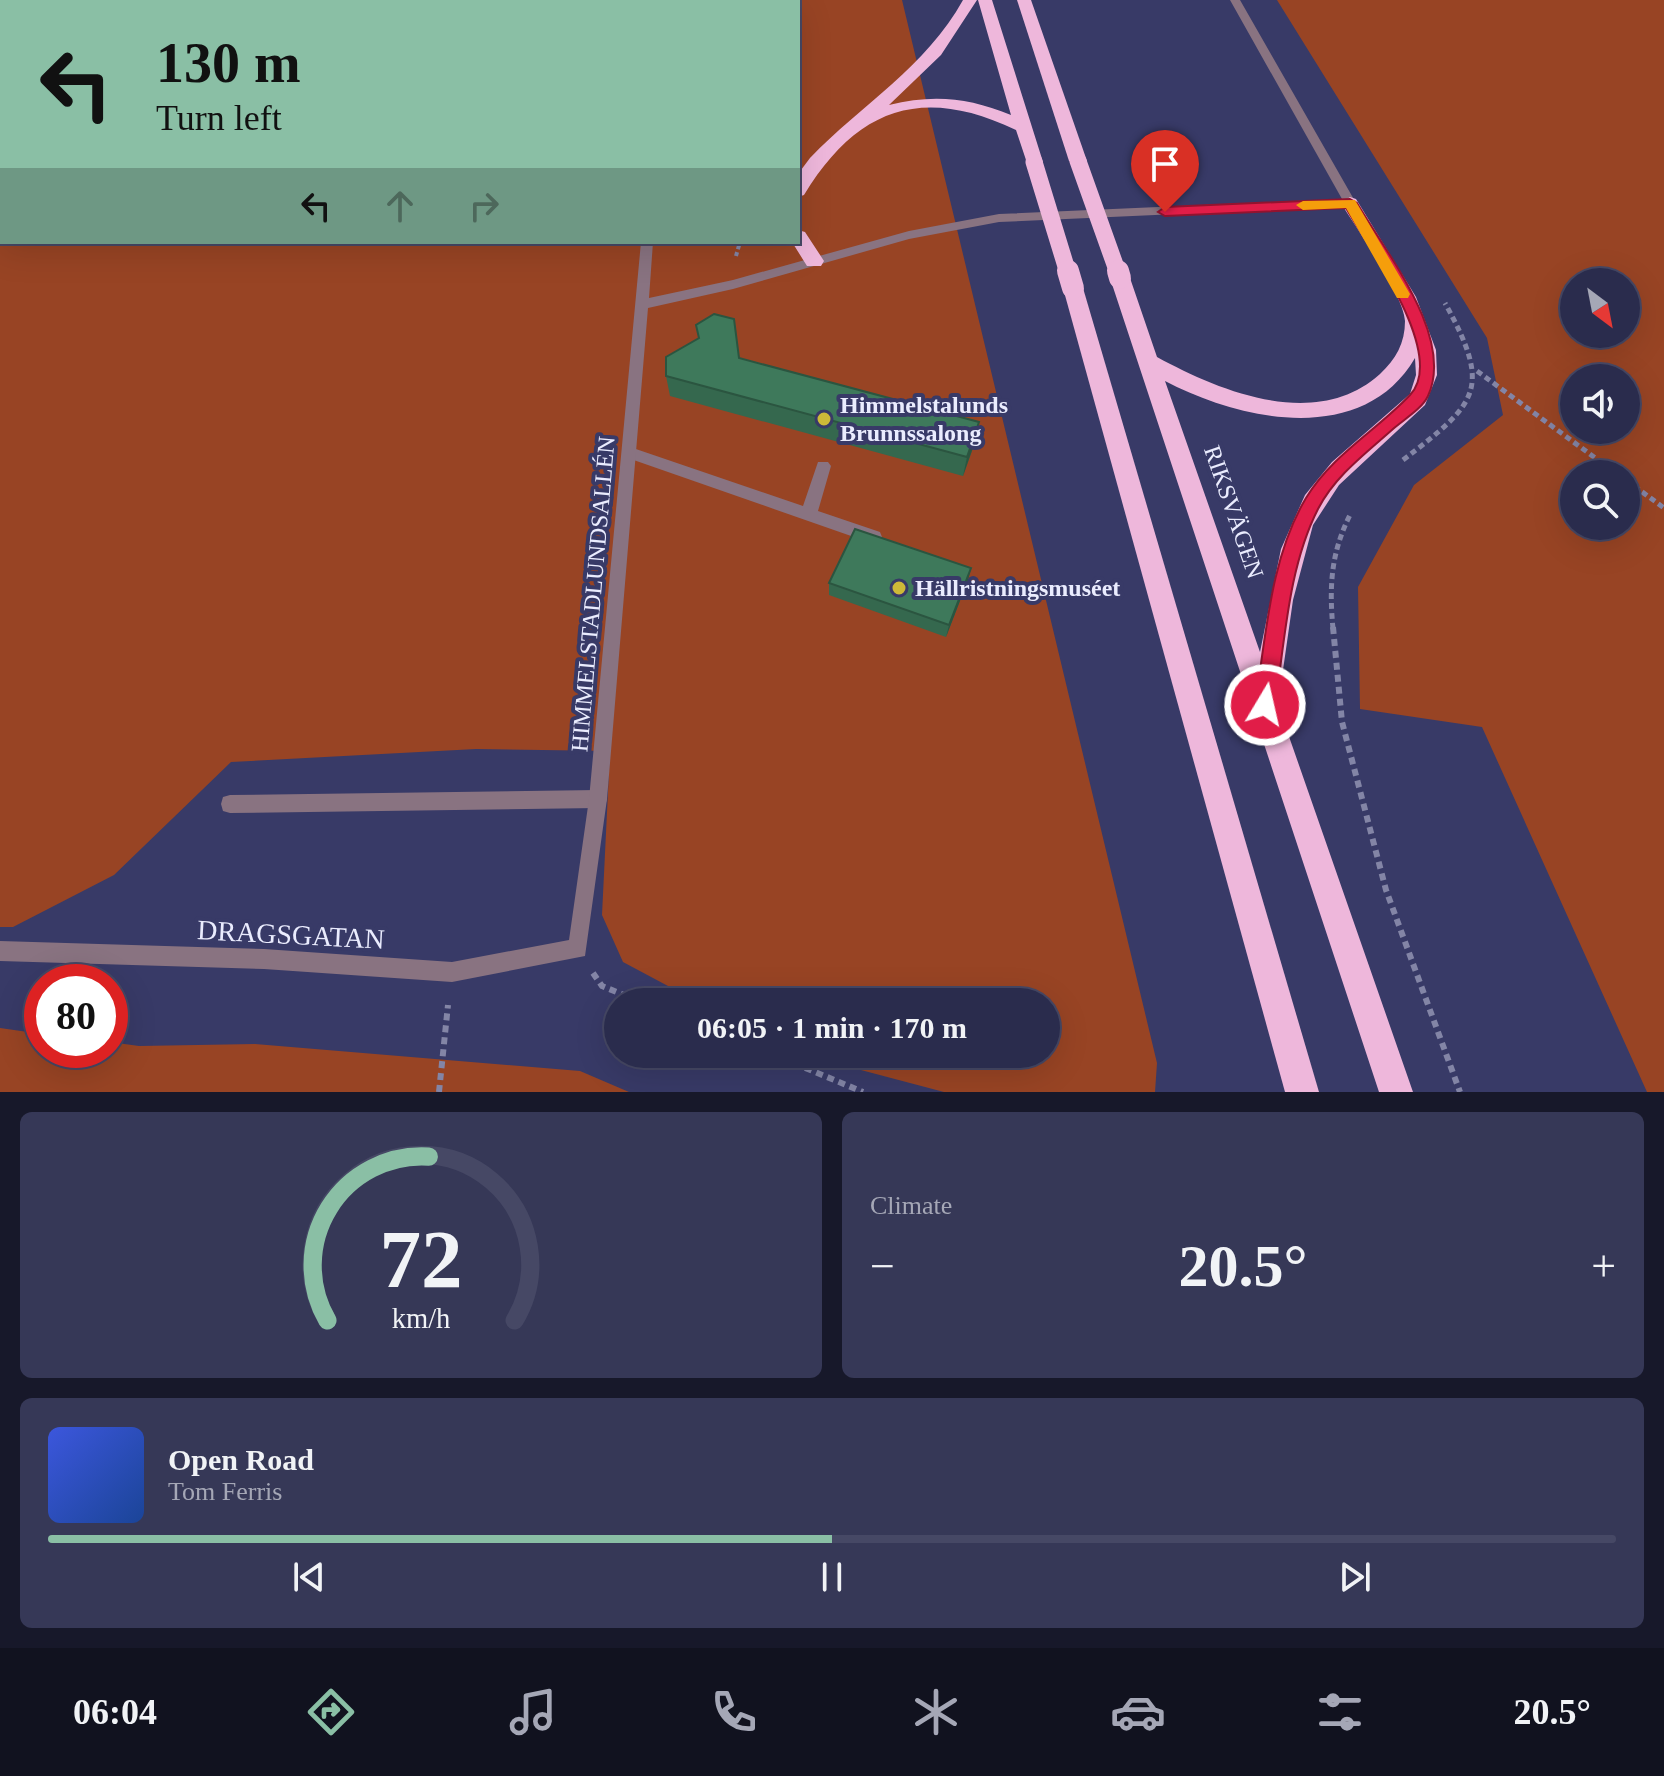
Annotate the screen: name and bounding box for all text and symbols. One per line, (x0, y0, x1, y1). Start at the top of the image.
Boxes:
icon: left (24, 32, 128, 136)
text: 130 m (156, 32, 301, 94)
text: Turn left (156, 98, 282, 138)
pin (1131, 130, 1199, 212)
icon: arrive (1143, 142, 1187, 186)
icon: left (294, 184, 338, 228)
icon: ahead (378, 184, 422, 228)
icon: right (462, 184, 506, 228)
north arrow (1560, 268, 1640, 348)
map controls (1560, 268, 1640, 540)
button: sound (1560, 364, 1640, 444)
place label: Himmelstalunds Brunnssalong (840, 392, 1008, 446)
marker: Himmelstalunds Brunnssalong (815, 410, 833, 428)
street label: HIMMELSTADLUNDSALLÉN (566, 435, 620, 753)
street label: RIKSVÄGEN (1199, 442, 1269, 582)
button: search (1560, 460, 1640, 540)
place label: Hällristningsmuséet (915, 575, 1120, 601)
marker: Hällristningsmuséet (890, 579, 908, 597)
position arrow (1223, 663, 1307, 747)
street label: DRAGSGATAN (197, 914, 385, 955)
speed limit sign: 80 (24, 964, 128, 1068)
text: 06:05 · 1 min · 170 m (697, 1011, 967, 1044)
text: Climate (870, 1191, 952, 1220)
text: 72 (379, 1213, 463, 1305)
text: 20.5° (1179, 1233, 1308, 1299)
text: − (870, 1242, 895, 1291)
text: + (1591, 1242, 1616, 1291)
text: km/h (392, 1303, 450, 1334)
text: Open Road (168, 1443, 314, 1476)
text: Tom Ferris (168, 1477, 282, 1506)
icon: previous (287, 1555, 331, 1599)
icon: pause (810, 1555, 854, 1599)
icon: next (1333, 1555, 1377, 1599)
icon: directions (303, 1684, 359, 1740)
icon: music (505, 1684, 561, 1740)
icon: phone (706, 1684, 762, 1740)
icon: climate (908, 1684, 964, 1740)
icon: car (1110, 1684, 1166, 1740)
icon: filters (1312, 1684, 1368, 1740)
text: 06:04 (73, 1692, 157, 1732)
text: 20.5° (1514, 1692, 1591, 1732)

